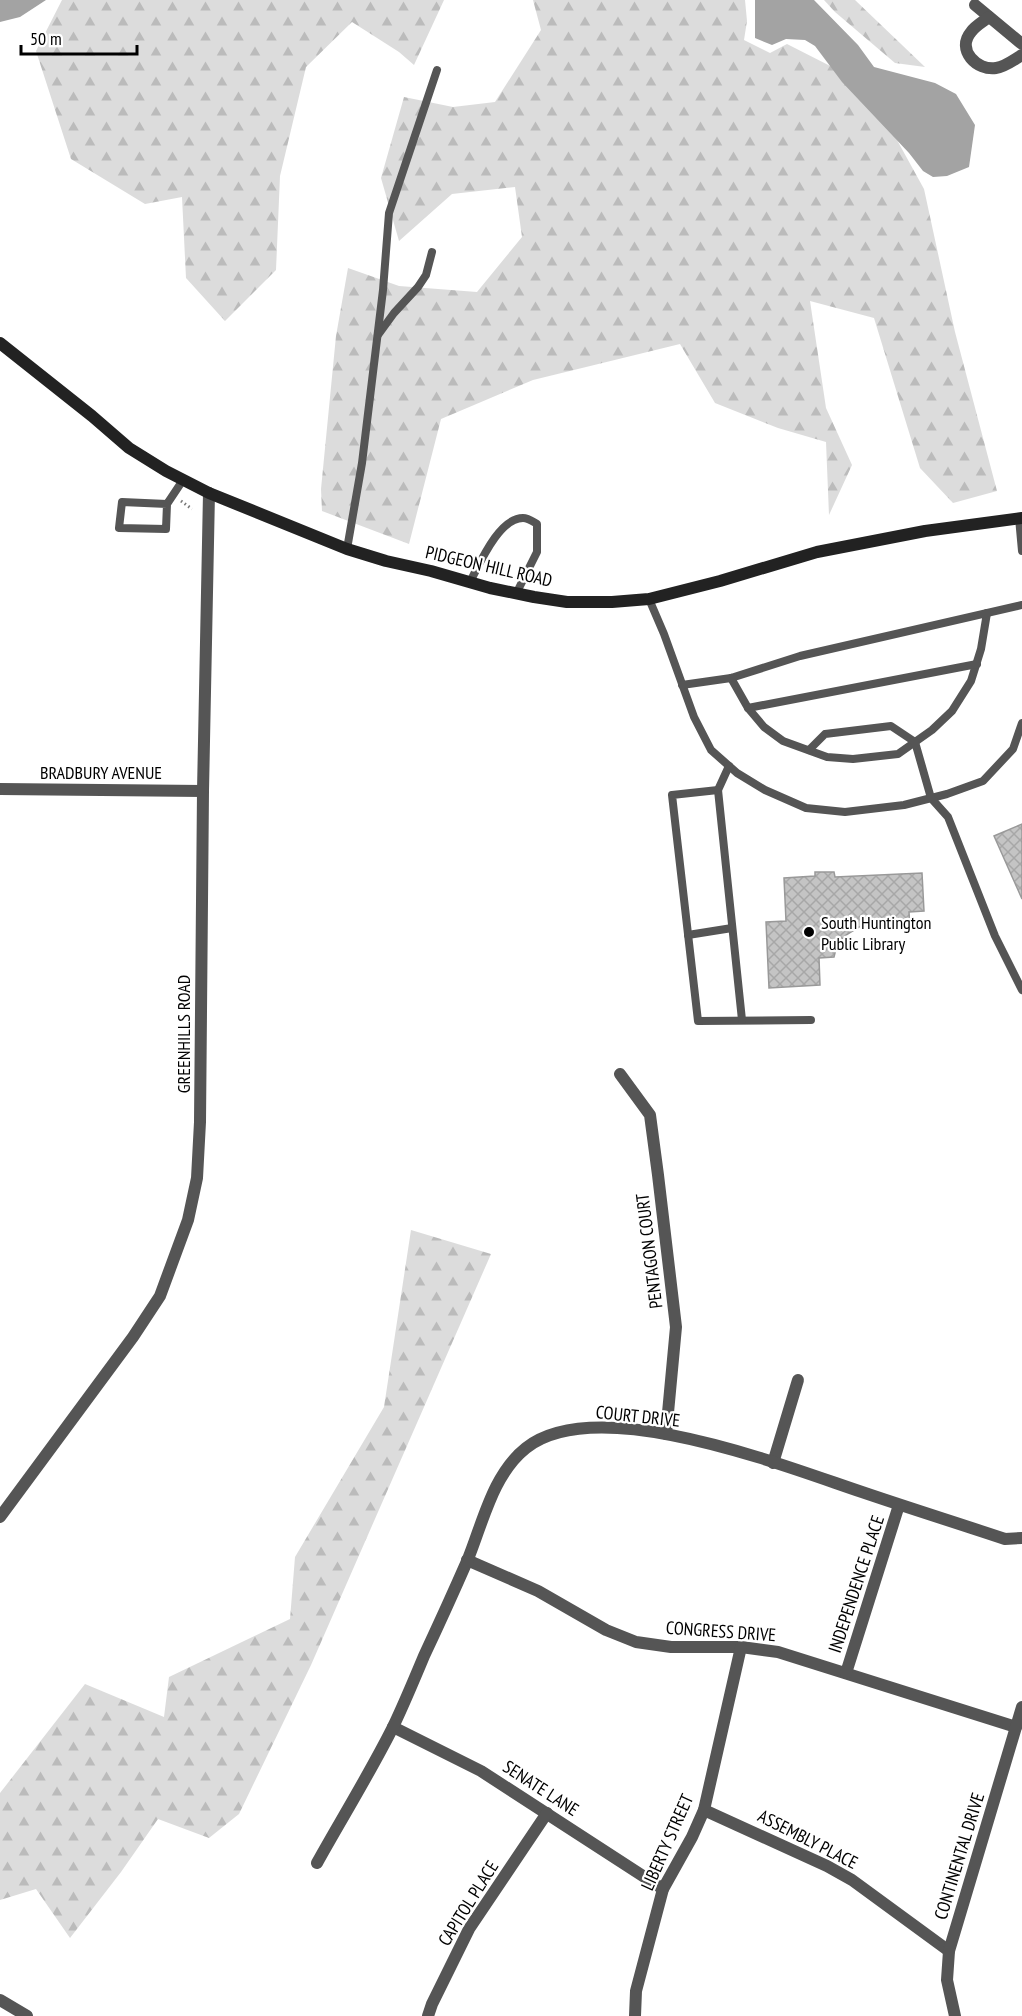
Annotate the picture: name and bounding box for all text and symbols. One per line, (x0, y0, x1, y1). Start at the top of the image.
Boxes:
scale bar (21, 18, 136, 56)
text: 50 m (30, 27, 62, 50)
street label: PIDGEON HILL ROAD (423, 540, 555, 592)
street label: BRADBURY AVENUE (40, 761, 162, 784)
place label: South Huntington Public Library (821, 911, 931, 955)
marker: South Huntington Public Library (802, 925, 816, 939)
street label: GREENHILLS ROAD (172, 975, 195, 1093)
street label: PENTAGON COURT (631, 1192, 667, 1310)
street label: COURT DRIVE (595, 1400, 681, 1432)
street label: INDEPENDENCE PLACE (823, 1512, 889, 1656)
street label: CONGRESS DRIVE (665, 1616, 777, 1646)
street label: SENATE LANE (499, 1755, 583, 1821)
street label: LIBERTY STREET (636, 1790, 698, 1894)
street label: CONTINENTAL DRIVE (929, 1790, 989, 1922)
street label: ASSEMBLY PLACE (754, 1804, 862, 1874)
street label: CAPITOL PLACE (433, 1856, 503, 1950)

